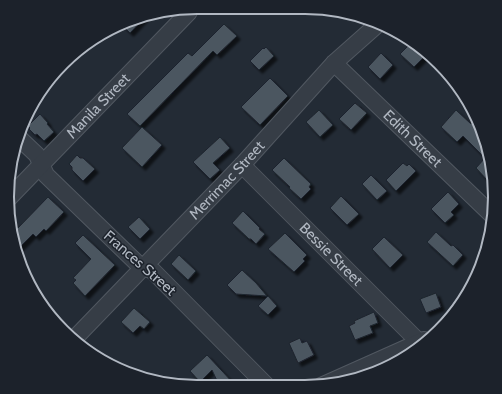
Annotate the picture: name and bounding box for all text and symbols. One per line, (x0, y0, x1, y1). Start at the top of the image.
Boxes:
street label: Manila Street (63, 70, 134, 142)
street label: Edith Street (379, 106, 446, 171)
street label: Merrimac Street (185, 137, 268, 223)
street label: Bessie Street (296, 219, 366, 289)
street label: Frances Street (100, 227, 180, 299)

